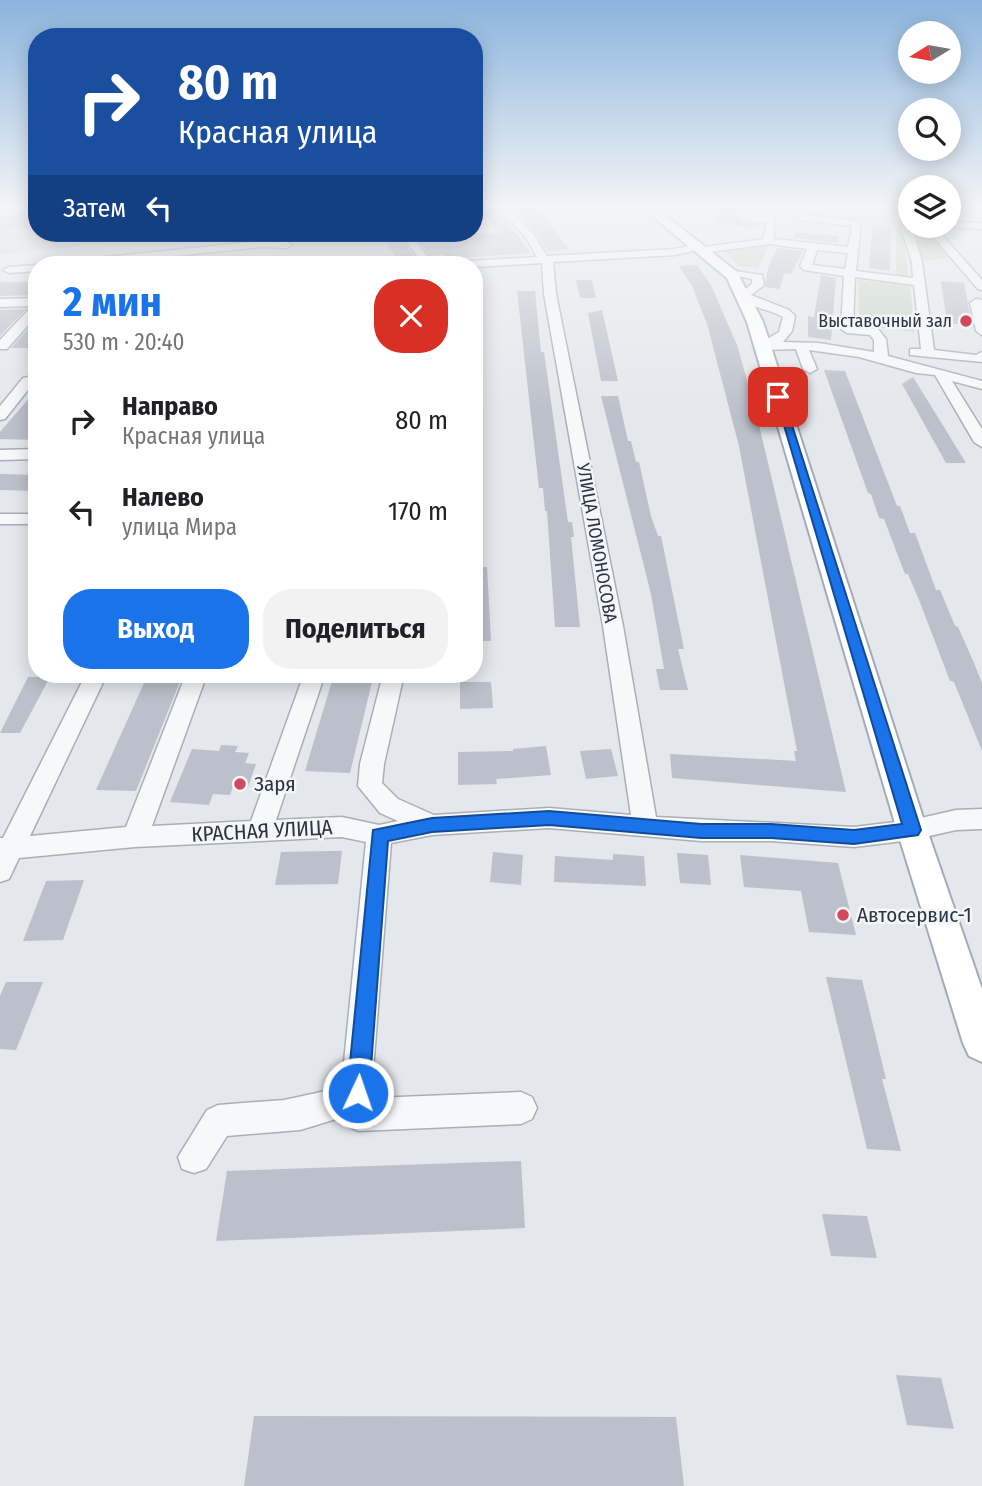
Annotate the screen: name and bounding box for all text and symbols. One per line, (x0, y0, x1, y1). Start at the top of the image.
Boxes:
north arrow (898, 21, 961, 84)
map controls (898, 21, 961, 238)
text: 80 m (178, 53, 278, 112)
icon: right (63, 56, 154, 147)
button: search (898, 98, 961, 161)
text: Красная улица (178, 113, 378, 151)
button: layers (898, 175, 961, 238)
icon: left (140, 189, 178, 227)
text: Затем (63, 193, 126, 224)
text: 2 мин (63, 277, 162, 327)
button: close (374, 279, 448, 353)
place label: Выставочный зал (818, 310, 952, 332)
marker: Выставочный зал (958, 313, 974, 329)
text: 530 m · 20:40 (63, 328, 185, 356)
pin (748, 367, 808, 427)
icon: arrive (759, 378, 797, 416)
text: Направо (122, 391, 218, 422)
icon: right (63, 402, 101, 440)
text: 80 m (395, 405, 448, 436)
text: Красная улица (122, 422, 265, 450)
street label: УЛИЦА ЛОМОНОСОВА (572, 461, 622, 625)
text: Налево (122, 482, 204, 513)
icon: left (63, 493, 101, 531)
text: 170 m (388, 496, 448, 527)
text: улица Мира (122, 513, 237, 541)
button: Выход (63, 589, 249, 669)
button: Поделиться (263, 589, 448, 669)
place label: Заря (254, 771, 296, 797)
marker: Заря (232, 776, 248, 792)
street label: КРАСНАЯ УЛИЦА (191, 814, 333, 848)
place label: Автосервис-1 (857, 902, 972, 928)
marker: Автосервис-1 (835, 907, 851, 923)
position arrow (321, 1056, 395, 1130)

